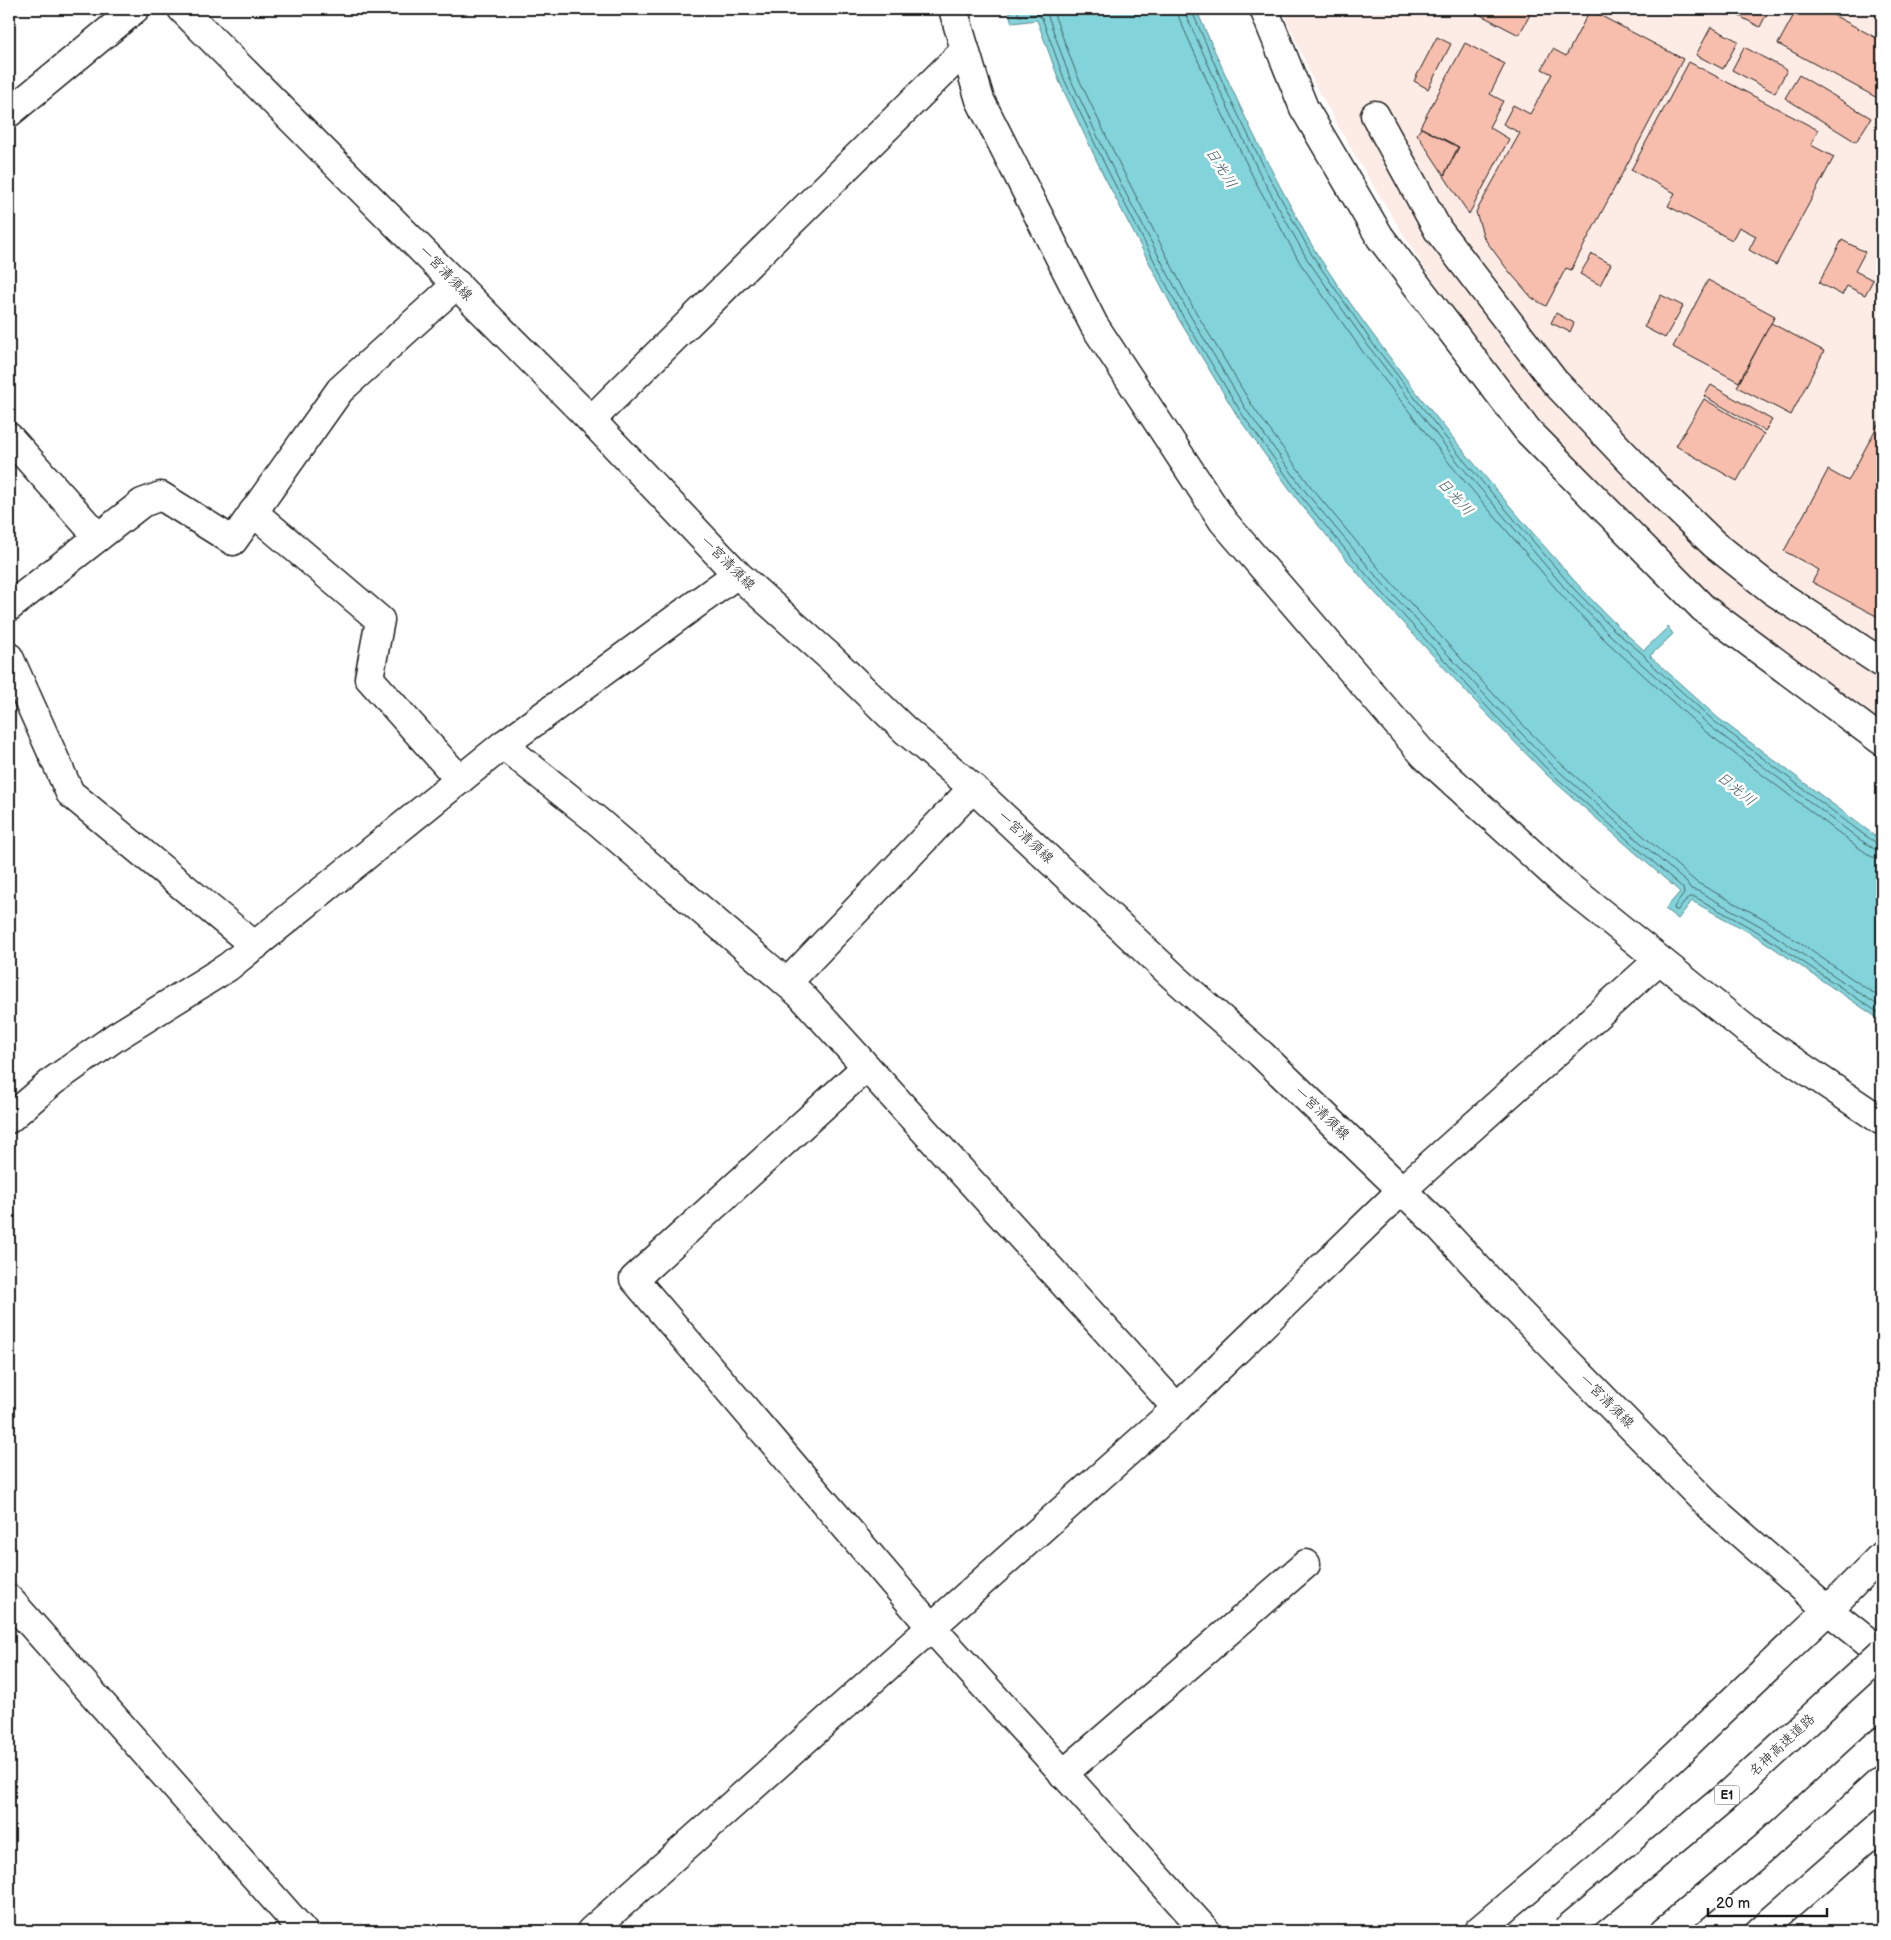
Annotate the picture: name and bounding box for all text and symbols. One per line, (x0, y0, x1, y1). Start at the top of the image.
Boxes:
water label: 日光川 (1201, 144, 1241, 192)
street label: 一宮清須線 (416, 242, 476, 304)
water label: 日光川 (1433, 474, 1477, 520)
street label: 一宮清須線 (697, 532, 759, 594)
water label: 日光川 (1713, 767, 1759, 811)
street label: 一宮清須線 (995, 807, 1057, 867)
street label: 一宮清須線 (1291, 1083, 1353, 1143)
street label: 一宮清須線 (1576, 1370, 1638, 1432)
street label: 名神高速道路 (1745, 1710, 1819, 1780)
road number: E1 (1714, 1786, 1740, 1804)
scale bar (1708, 1885, 1827, 1917)
text: 20 m (1716, 1894, 1750, 1913)

